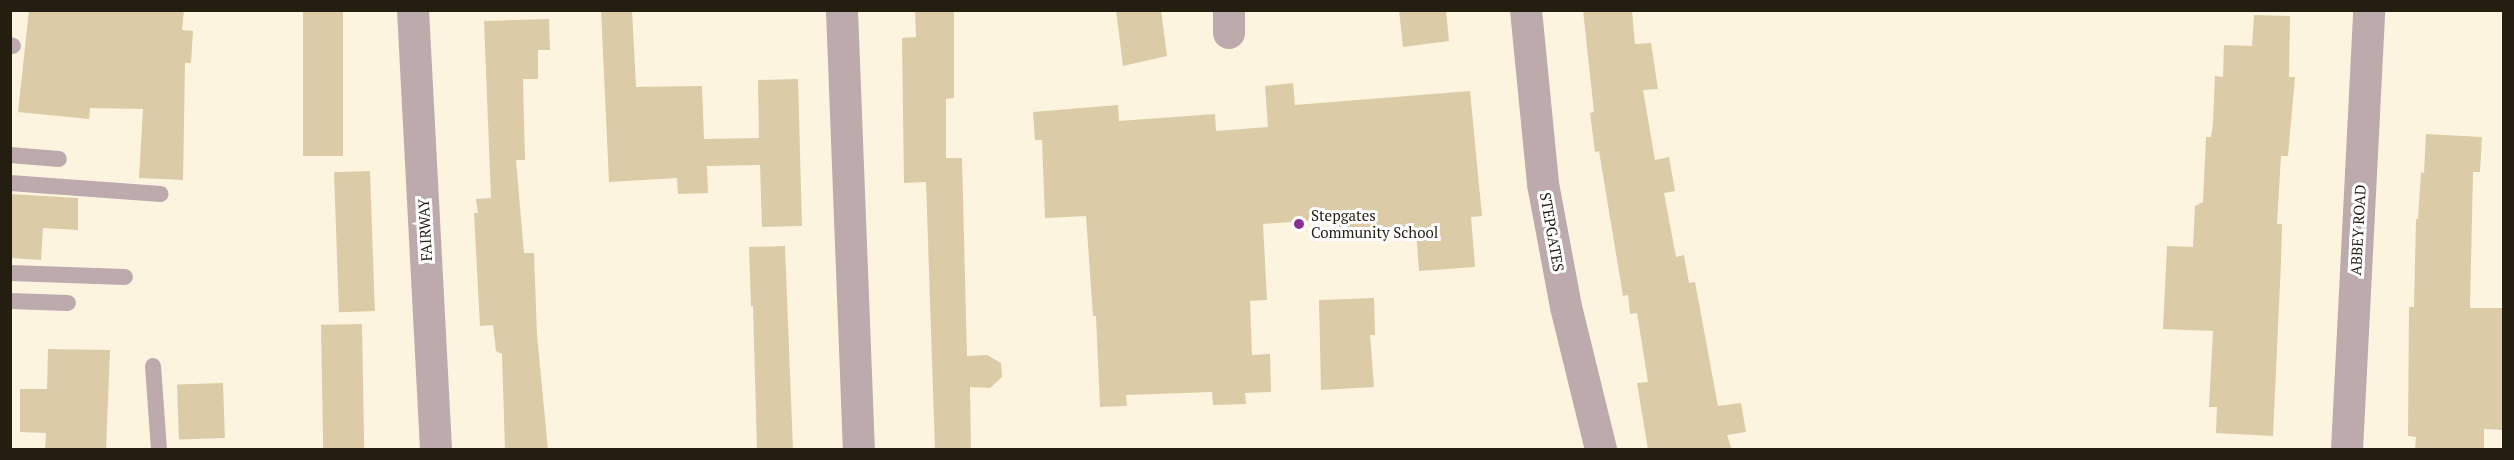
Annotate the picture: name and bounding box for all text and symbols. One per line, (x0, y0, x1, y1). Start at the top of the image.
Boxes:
street label: ABBEY ROAD (2347, 184, 2369, 276)
street label: STEPGATES (1536, 191, 1568, 273)
street label: FAIRWAY (414, 198, 436, 262)
place label: Stepgates Community School (1311, 206, 1438, 241)
marker: Stepgates Community School (1292, 217, 1306, 231)

